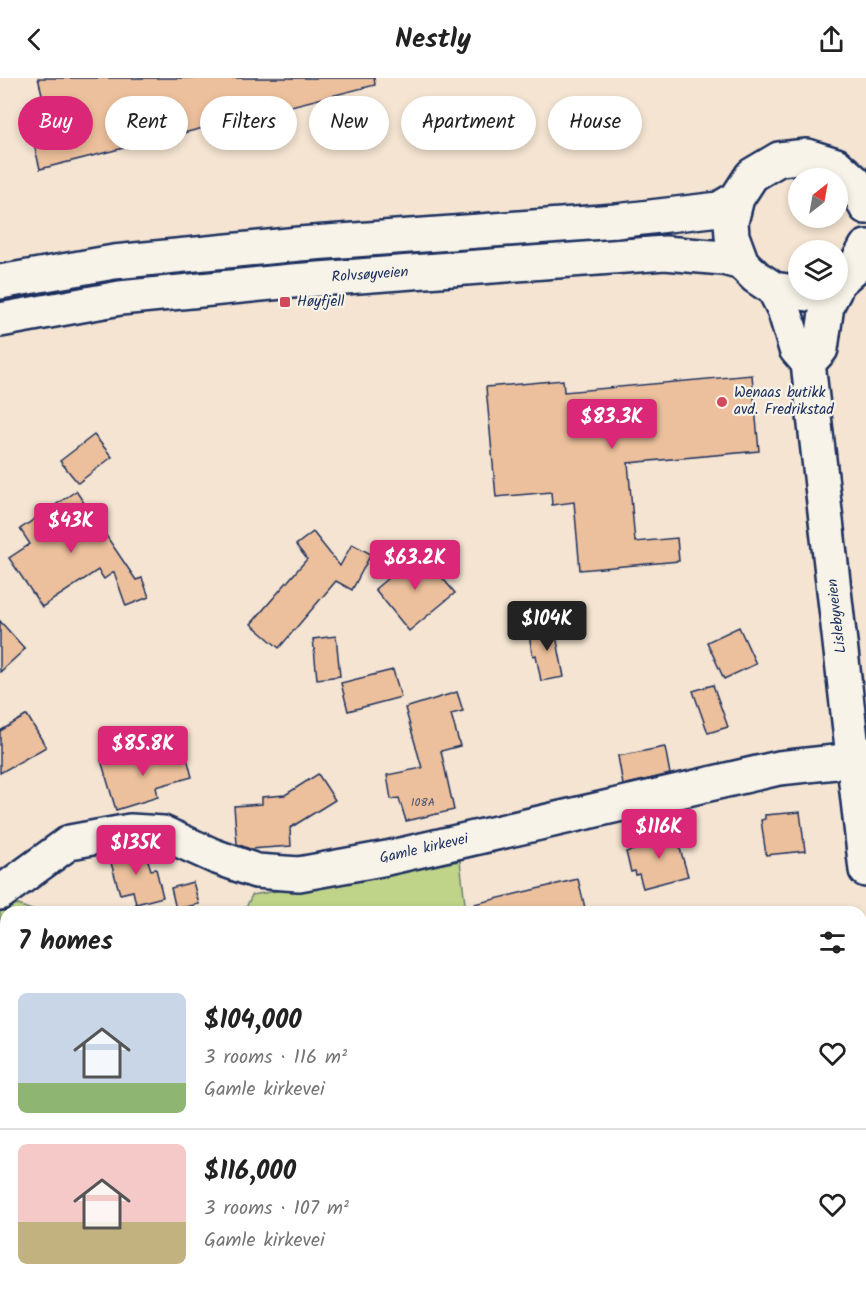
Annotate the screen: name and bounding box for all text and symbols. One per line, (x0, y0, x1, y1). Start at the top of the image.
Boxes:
text: Nestly (395, 18, 471, 61)
icon: back (18, 23, 51, 56)
icon: share (815, 23, 848, 56)
chip: Buy (18, 96, 93, 150)
chip: Rent (105, 96, 188, 150)
chip: Filters (200, 96, 297, 150)
chip: New (309, 96, 389, 150)
chip: Apartment (401, 96, 536, 150)
chip: House (548, 96, 642, 150)
north arrow (788, 168, 848, 228)
map controls (788, 168, 848, 300)
button: layers (788, 240, 848, 300)
street label: Rolvsøyveien (331, 260, 409, 290)
place label: Høyfjell (297, 290, 345, 314)
marker: Høyfjell (278, 295, 292, 309)
place label: Wenaas butikk avd. Fredrikstad (734, 381, 834, 422)
marker: Wenaas butikk avd. Fredrikstad (715, 395, 729, 409)
pin: $83.3K (563, 399, 661, 450)
text: $83.3K (581, 402, 643, 434)
pin: $43K (35, 503, 107, 554)
text: $43K (48, 506, 94, 538)
pin: $63.2K (366, 540, 464, 591)
text: $63.2K (384, 543, 446, 575)
street label: Lislebyveien (821, 577, 853, 655)
pin: $104K (505, 601, 589, 652)
text: $104K (521, 604, 573, 636)
pin: $85.8K (94, 726, 192, 777)
text: $85.8K (112, 729, 174, 761)
house number: 108A (411, 793, 435, 812)
pin: $116K (617, 809, 701, 860)
text: $116K (636, 812, 682, 844)
pin: $135K (94, 825, 178, 876)
street label: Gamle kirkevei (377, 827, 472, 871)
text: $135K (111, 828, 161, 860)
text: 7 homes (18, 921, 113, 963)
icon: filters (816, 926, 849, 959)
text: $104,000 (204, 1000, 302, 1042)
icon: home (66, 1017, 138, 1089)
icon: heart (816, 1037, 849, 1070)
text: 3 rooms · 116 m² (204, 1042, 347, 1074)
text: Gamle kirkevei (204, 1074, 325, 1106)
text: $116,000 (204, 1151, 296, 1193)
icon: home (66, 1168, 138, 1240)
icon: heart (816, 1188, 849, 1221)
text: 3 rooms · 107 m² (204, 1193, 349, 1225)
text: Gamle kirkevei (204, 1225, 325, 1257)

